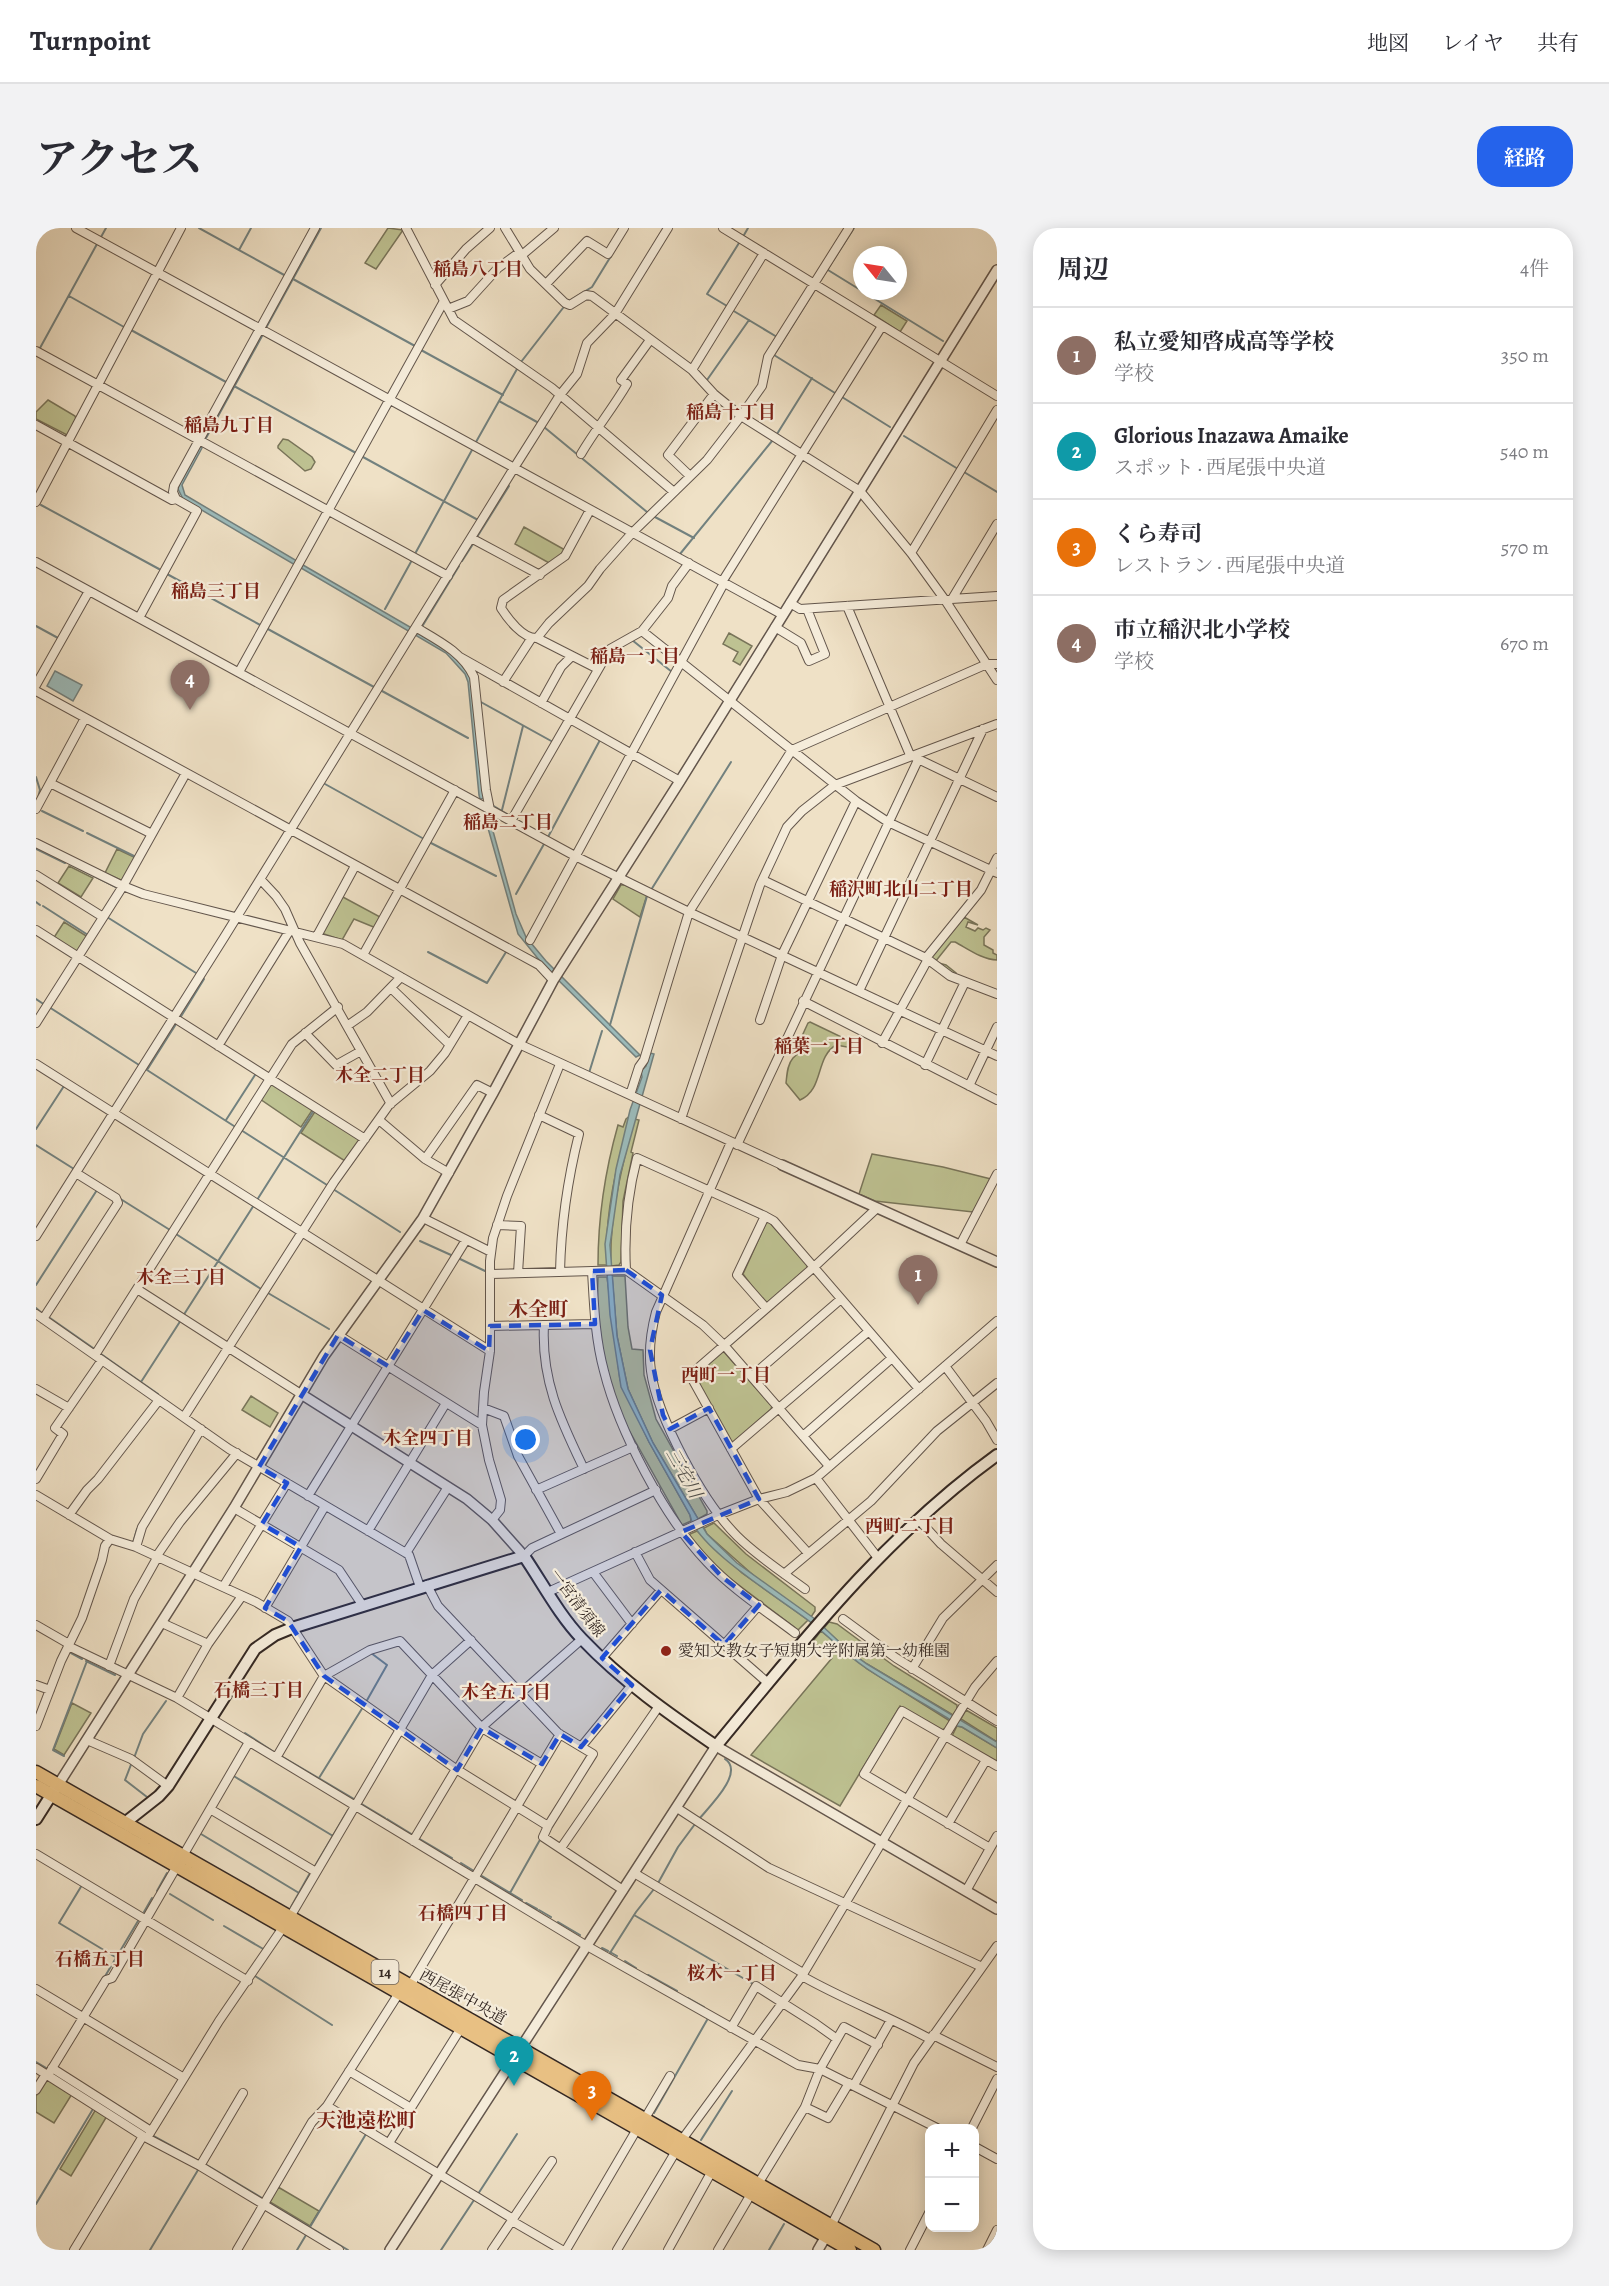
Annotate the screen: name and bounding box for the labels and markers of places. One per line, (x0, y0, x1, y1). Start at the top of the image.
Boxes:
pin: 4 (170, 660, 210, 710)
pin: 1 (898, 1256, 938, 1305)
place label: 愛知文教女子短期大学附属第一幼稚園 (678, 1640, 950, 1662)
marker: 愛知文教女子短期大学附属第一幼稚園 (659, 1644, 673, 1658)
pin: 2 (494, 2036, 534, 2086)
pin: 3 (572, 2072, 612, 2121)

